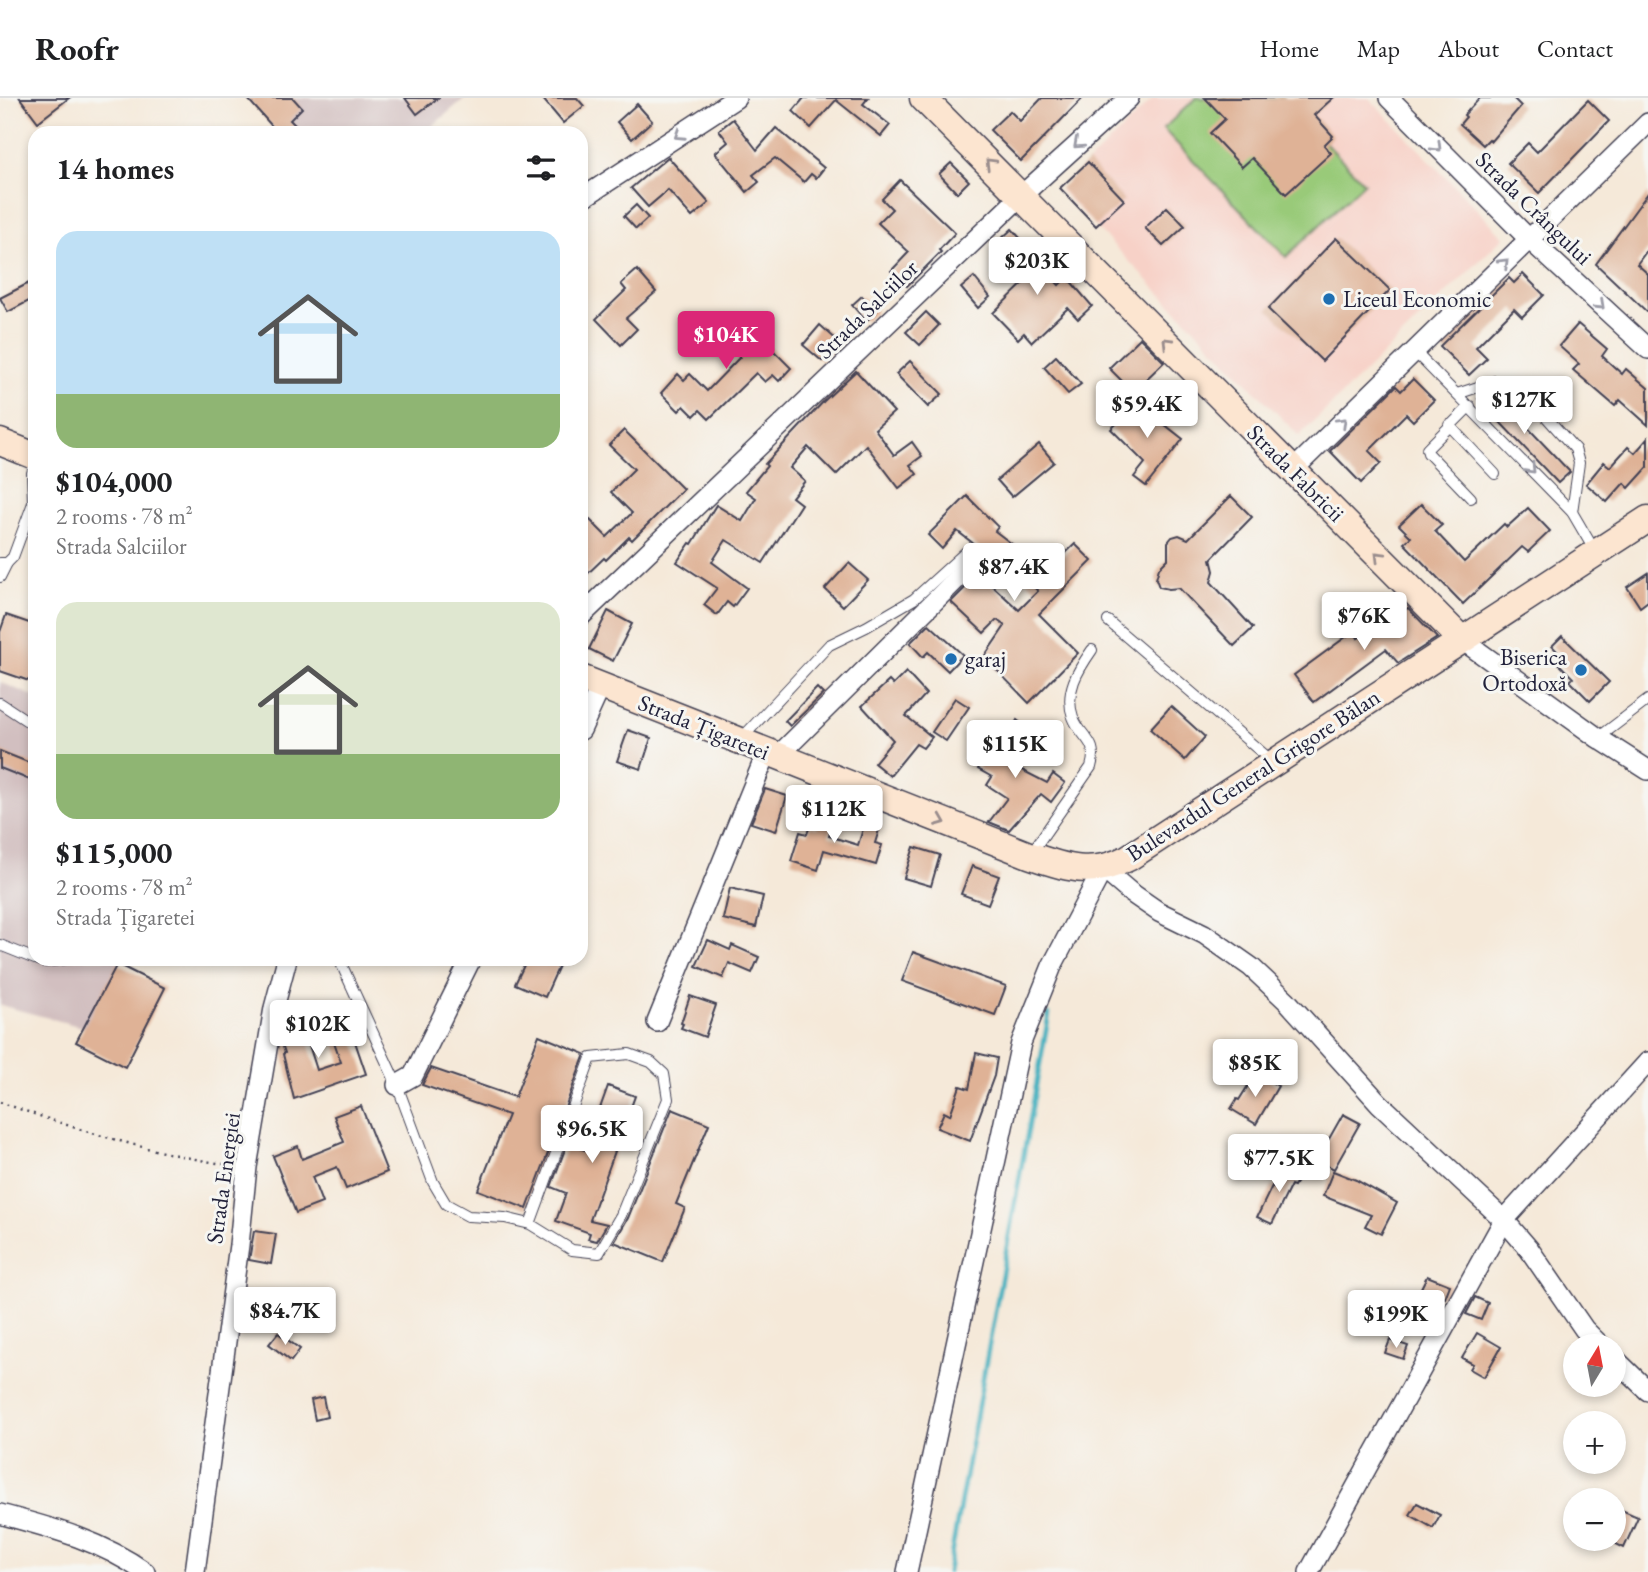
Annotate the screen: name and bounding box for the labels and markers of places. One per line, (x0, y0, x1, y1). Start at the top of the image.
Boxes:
pin: $203K (988, 238, 1086, 297)
place label: Liceul Economic (1343, 284, 1491, 314)
marker: Liceul Economic (1321, 291, 1337, 307)
pin: $104K (677, 312, 775, 371)
pin: $127K (1475, 376, 1573, 436)
pin: $59.4K (1090, 380, 1204, 440)
pin: $87.4K (957, 544, 1071, 603)
pin: $76K (1323, 592, 1405, 652)
place label: Biserica Ortodoxă (1482, 642, 1568, 698)
place label: garaj (965, 644, 1006, 674)
marker: garaj (943, 651, 959, 667)
marker: Biserica Ortodoxă (1573, 662, 1589, 678)
pin: $115K (966, 720, 1064, 780)
pin: $112K (785, 786, 883, 845)
pin: $102K (269, 1000, 367, 1060)
pin: $85K (1214, 1040, 1296, 1099)
pin: $96.5K (535, 1105, 649, 1165)
pin: $77.5K (1222, 1134, 1336, 1194)
pin: $84.7K (228, 1288, 342, 1347)
pin: $199K (1347, 1290, 1445, 1350)

